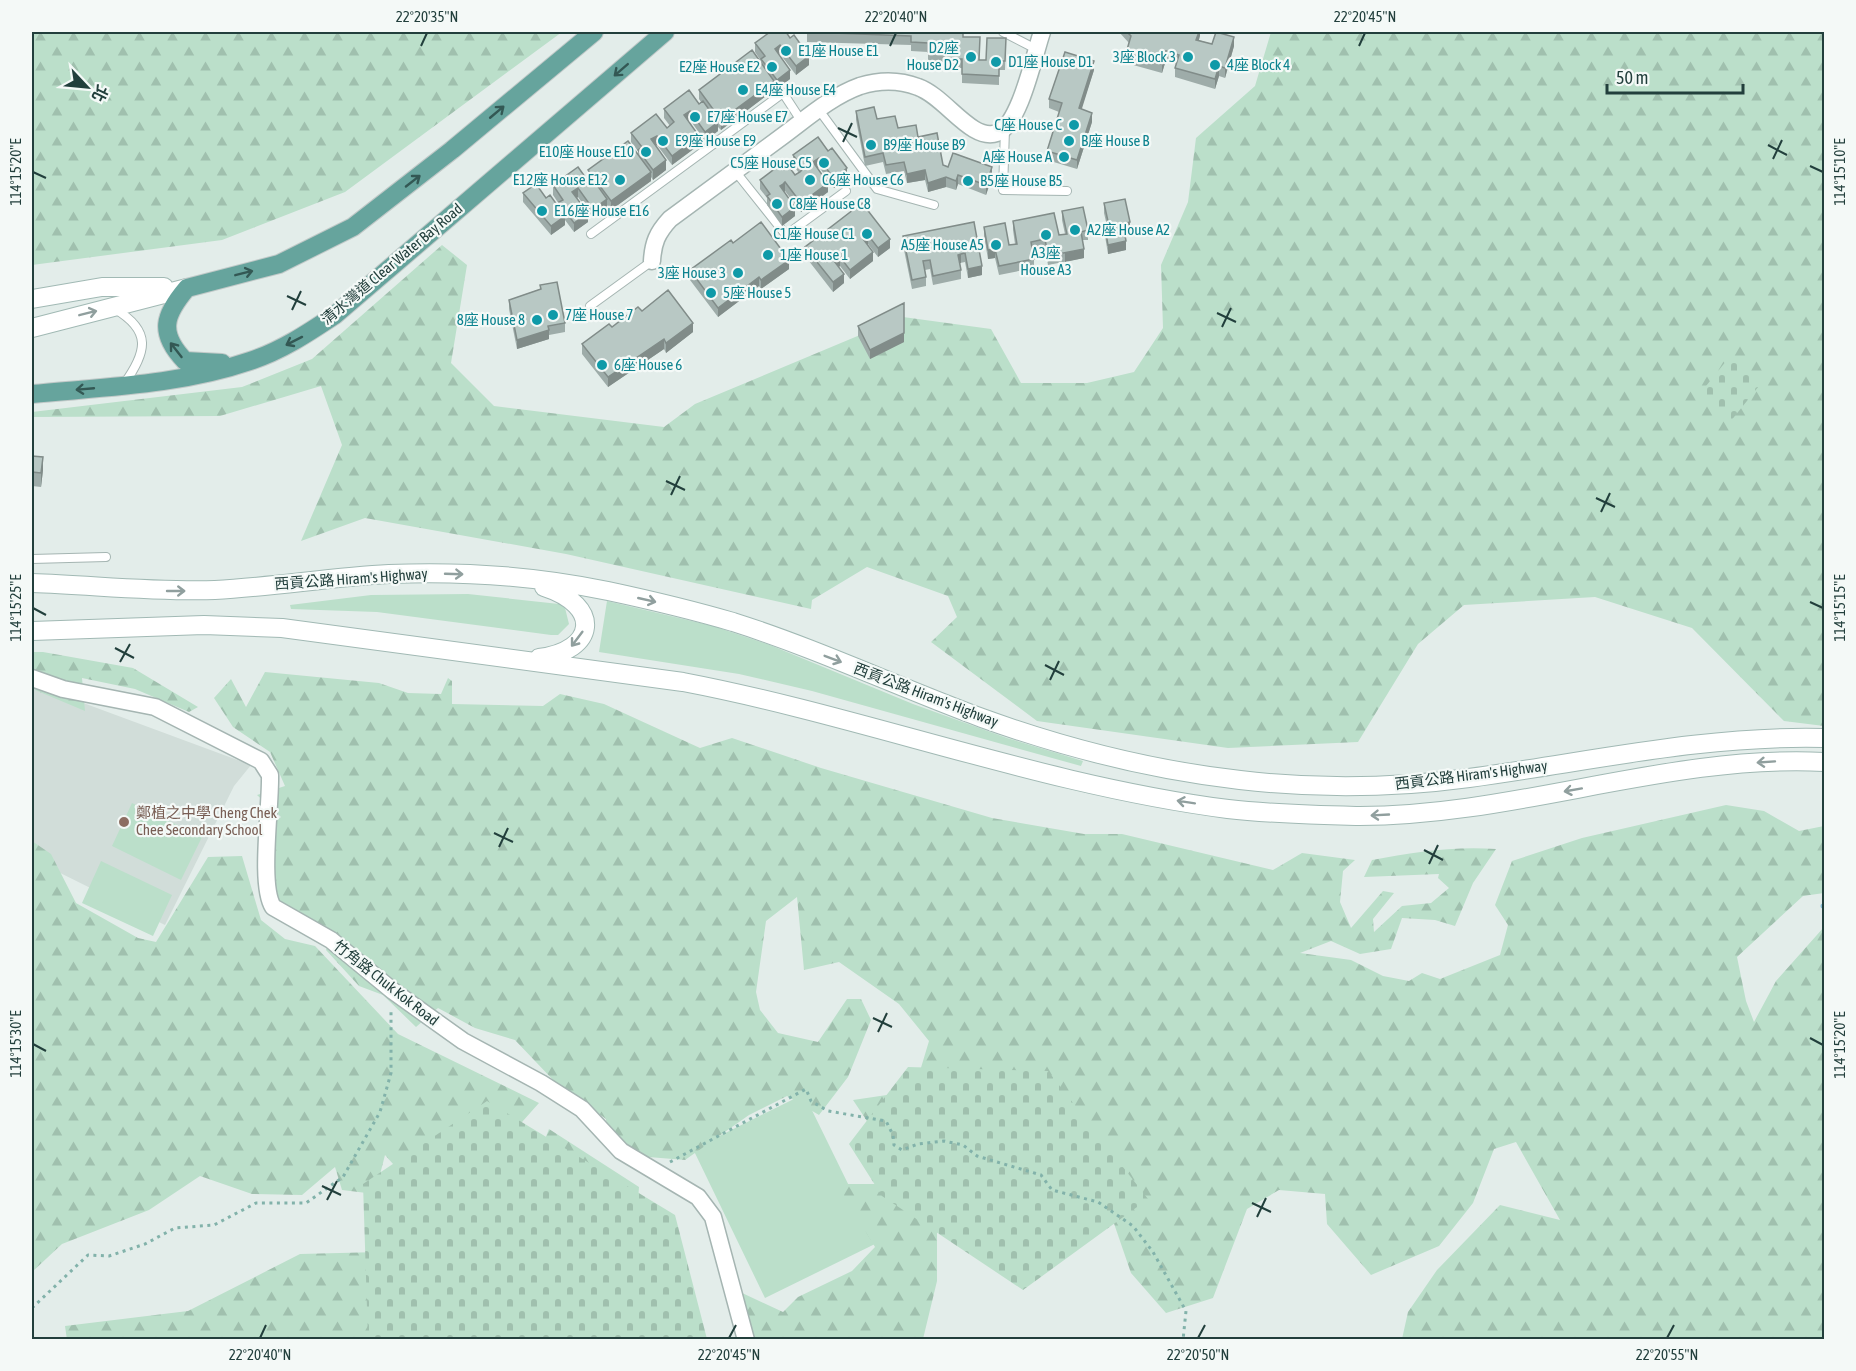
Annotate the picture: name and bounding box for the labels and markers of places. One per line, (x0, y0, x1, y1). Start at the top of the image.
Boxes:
place label: D2座 House D2 (906, 39, 959, 73)
place label: E1座 House E1 (798, 42, 879, 59)
marker: E1座 House E1 (779, 44, 793, 58)
place label: 3座 Block 3 (1113, 48, 1176, 65)
marker: D2座 House D2 (964, 50, 978, 64)
marker: 3座 Block 3 (1181, 50, 1195, 64)
place label: D1座 House D1 (1008, 53, 1093, 70)
marker: D1座 House D1 (989, 55, 1003, 69)
place label: 4座 Block 4 (1227, 56, 1290, 73)
place label: E2座 House E2 (679, 58, 760, 75)
marker: 4座 Block 4 (1208, 58, 1222, 72)
marker: E2座 House E2 (765, 60, 779, 74)
place label: E4座 House E4 (755, 81, 836, 98)
marker: E4座 House E4 (736, 83, 750, 97)
place label: E7座 House E7 (707, 108, 788, 125)
marker: E7座 House E7 (688, 110, 702, 124)
place label: C座 House C (994, 116, 1062, 133)
marker: C座 House C (1067, 118, 1081, 132)
place label: E9座 House E9 (675, 132, 756, 149)
place label: B座 House B (1081, 132, 1149, 149)
marker: E9座 House E9 (656, 134, 670, 148)
marker: B座 House B (1062, 134, 1076, 148)
place label: B9座 House B9 (883, 136, 966, 153)
marker: B9座 House B9 (864, 138, 878, 152)
place label: E10座 House E10 (539, 143, 634, 160)
marker: E10座 House E10 (639, 145, 653, 159)
place label: A座 House A (983, 148, 1053, 165)
marker: A座 House A (1057, 150, 1071, 164)
place label: C5座 House C5 (730, 154, 812, 171)
marker: C5座 House C5 (817, 156, 831, 170)
place label: E12座 House E12 (513, 171, 608, 188)
place label: C6座 House C6 (822, 171, 904, 188)
place label: B5座 House B5 (980, 172, 1063, 189)
marker: E12座 House E12 (613, 173, 627, 187)
marker: C6座 House C6 (803, 173, 817, 187)
marker: B5座 House B5 (961, 174, 975, 188)
place label: C8座 House C8 (789, 195, 871, 212)
marker: C8座 House C8 (770, 197, 784, 211)
place label: E16座 House E16 (554, 202, 649, 219)
marker: E16座 House E16 (535, 204, 549, 218)
place label: A2座 House A2 (1087, 221, 1170, 238)
marker: A2座 House A2 (1068, 223, 1082, 237)
place label: C1座 House C1 (773, 225, 855, 242)
marker: C1座 House C1 (860, 227, 874, 241)
marker: A3座 House A3 (1039, 228, 1053, 242)
place label: A5座 House A5 (901, 236, 984, 253)
marker: A5座 House A5 (989, 238, 1003, 252)
place label: A3座 House A3 (1020, 244, 1072, 278)
place label: 1座 House 1 (780, 246, 848, 263)
marker: 1座 House 1 (761, 248, 775, 262)
place label: 3座 House 3 (658, 264, 726, 281)
marker: 3座 House 3 (731, 266, 745, 280)
place label: 5座 House 5 (723, 284, 791, 301)
marker: 5座 House 5 (704, 286, 718, 300)
place label: 7座 House 7 (565, 306, 633, 323)
marker: 7座 House 7 (546, 308, 560, 322)
place label: 8座 House 8 (457, 311, 525, 328)
marker: 8座 House 8 (530, 313, 544, 327)
place label: 6座 House 6 (614, 356, 682, 373)
marker: 6座 House 6 (595, 358, 609, 372)
place label: 鄭植之中學 Cheng Chek Chee Secondary School (136, 804, 278, 838)
marker: 鄭植之中學 Cheng Chek Chee Secondary School (117, 815, 131, 829)

